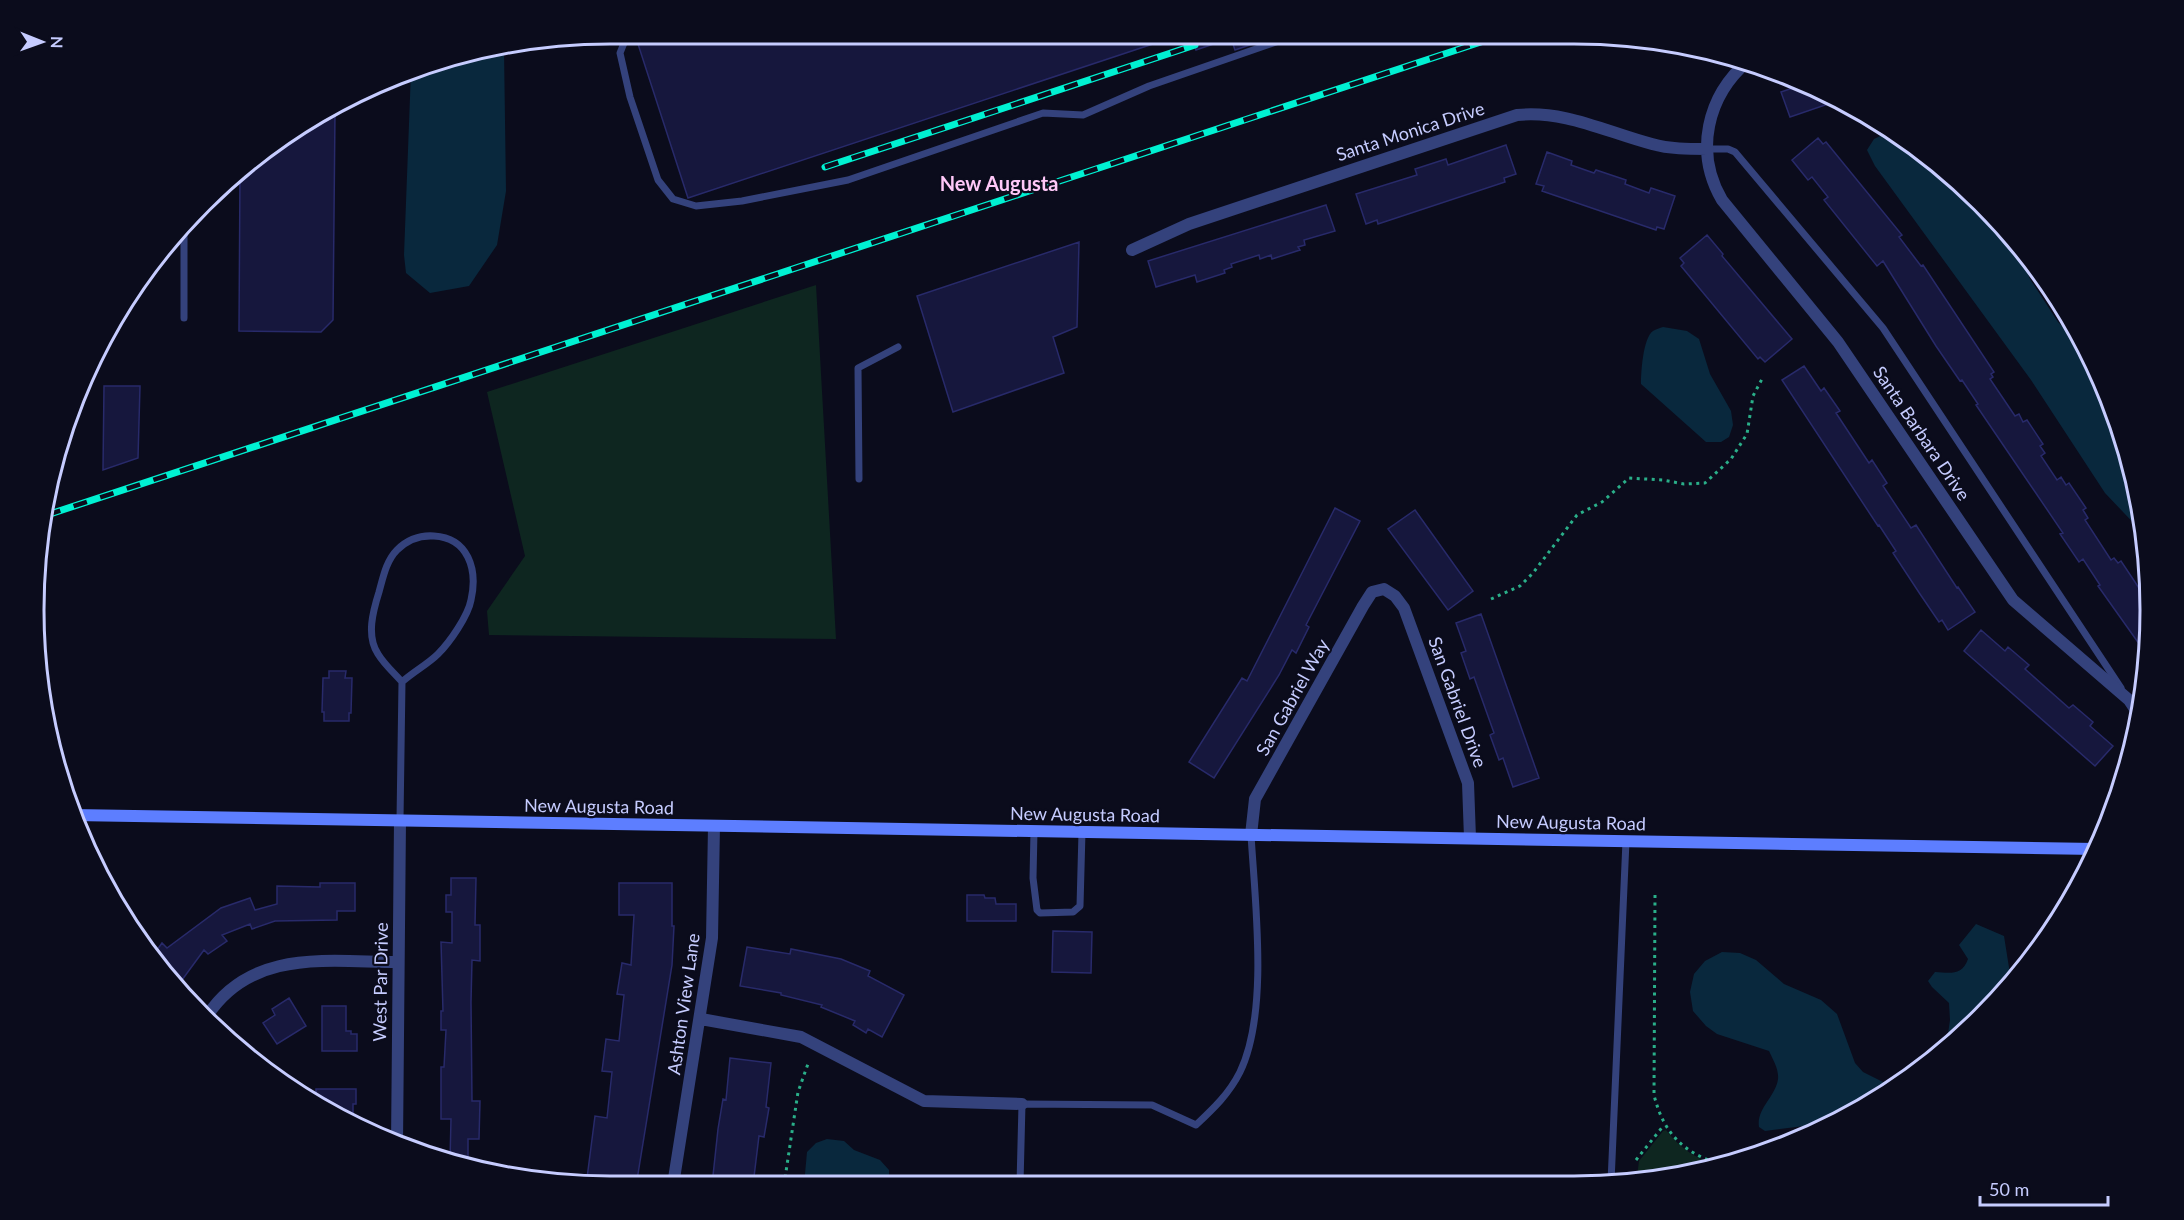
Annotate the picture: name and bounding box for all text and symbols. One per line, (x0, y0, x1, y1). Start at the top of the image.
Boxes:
north arrow (12, 12, 72, 72)
text: N (48, 36, 67, 49)
street label: Santa Monica Drive (1333, 97, 1487, 165)
district label: New Augusta (940, 171, 1058, 195)
street label: Santa Barbara Drive (1869, 362, 1975, 504)
street label: San Gabriel Way (1251, 634, 1333, 759)
street label: San Gabriel Drive (1424, 634, 1492, 770)
street label: New Augusta Road (524, 794, 674, 818)
street label: New Augusta Road (1010, 802, 1160, 826)
street label: New Augusta Road (1496, 810, 1646, 834)
street label: West Par Drive (368, 922, 392, 1042)
street label: Ashton View Lane (662, 932, 704, 1076)
scale bar (1980, 1169, 2108, 1207)
text: 50 m (1989, 1178, 2029, 1200)

